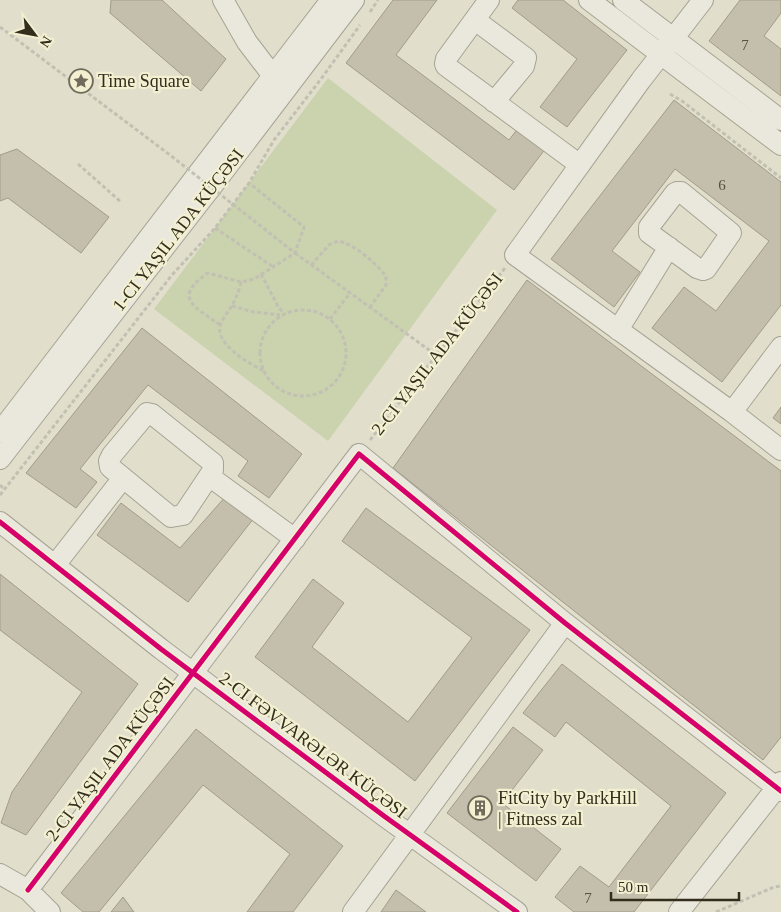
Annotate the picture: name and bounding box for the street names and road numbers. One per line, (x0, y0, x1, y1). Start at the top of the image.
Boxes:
street label: 1-CI YAŞIL ADA KÜÇƏSI (108, 145, 248, 315)
street label: 2-CI YAŞIL ADA KÜÇƏSI (367, 269, 507, 439)
street label: 2-CI FƏVVARƏLƏR KÜÇƏSI (215, 668, 411, 822)
street label: 2-CI YAŞIL ADA KÜÇƏSI (42, 673, 178, 845)

